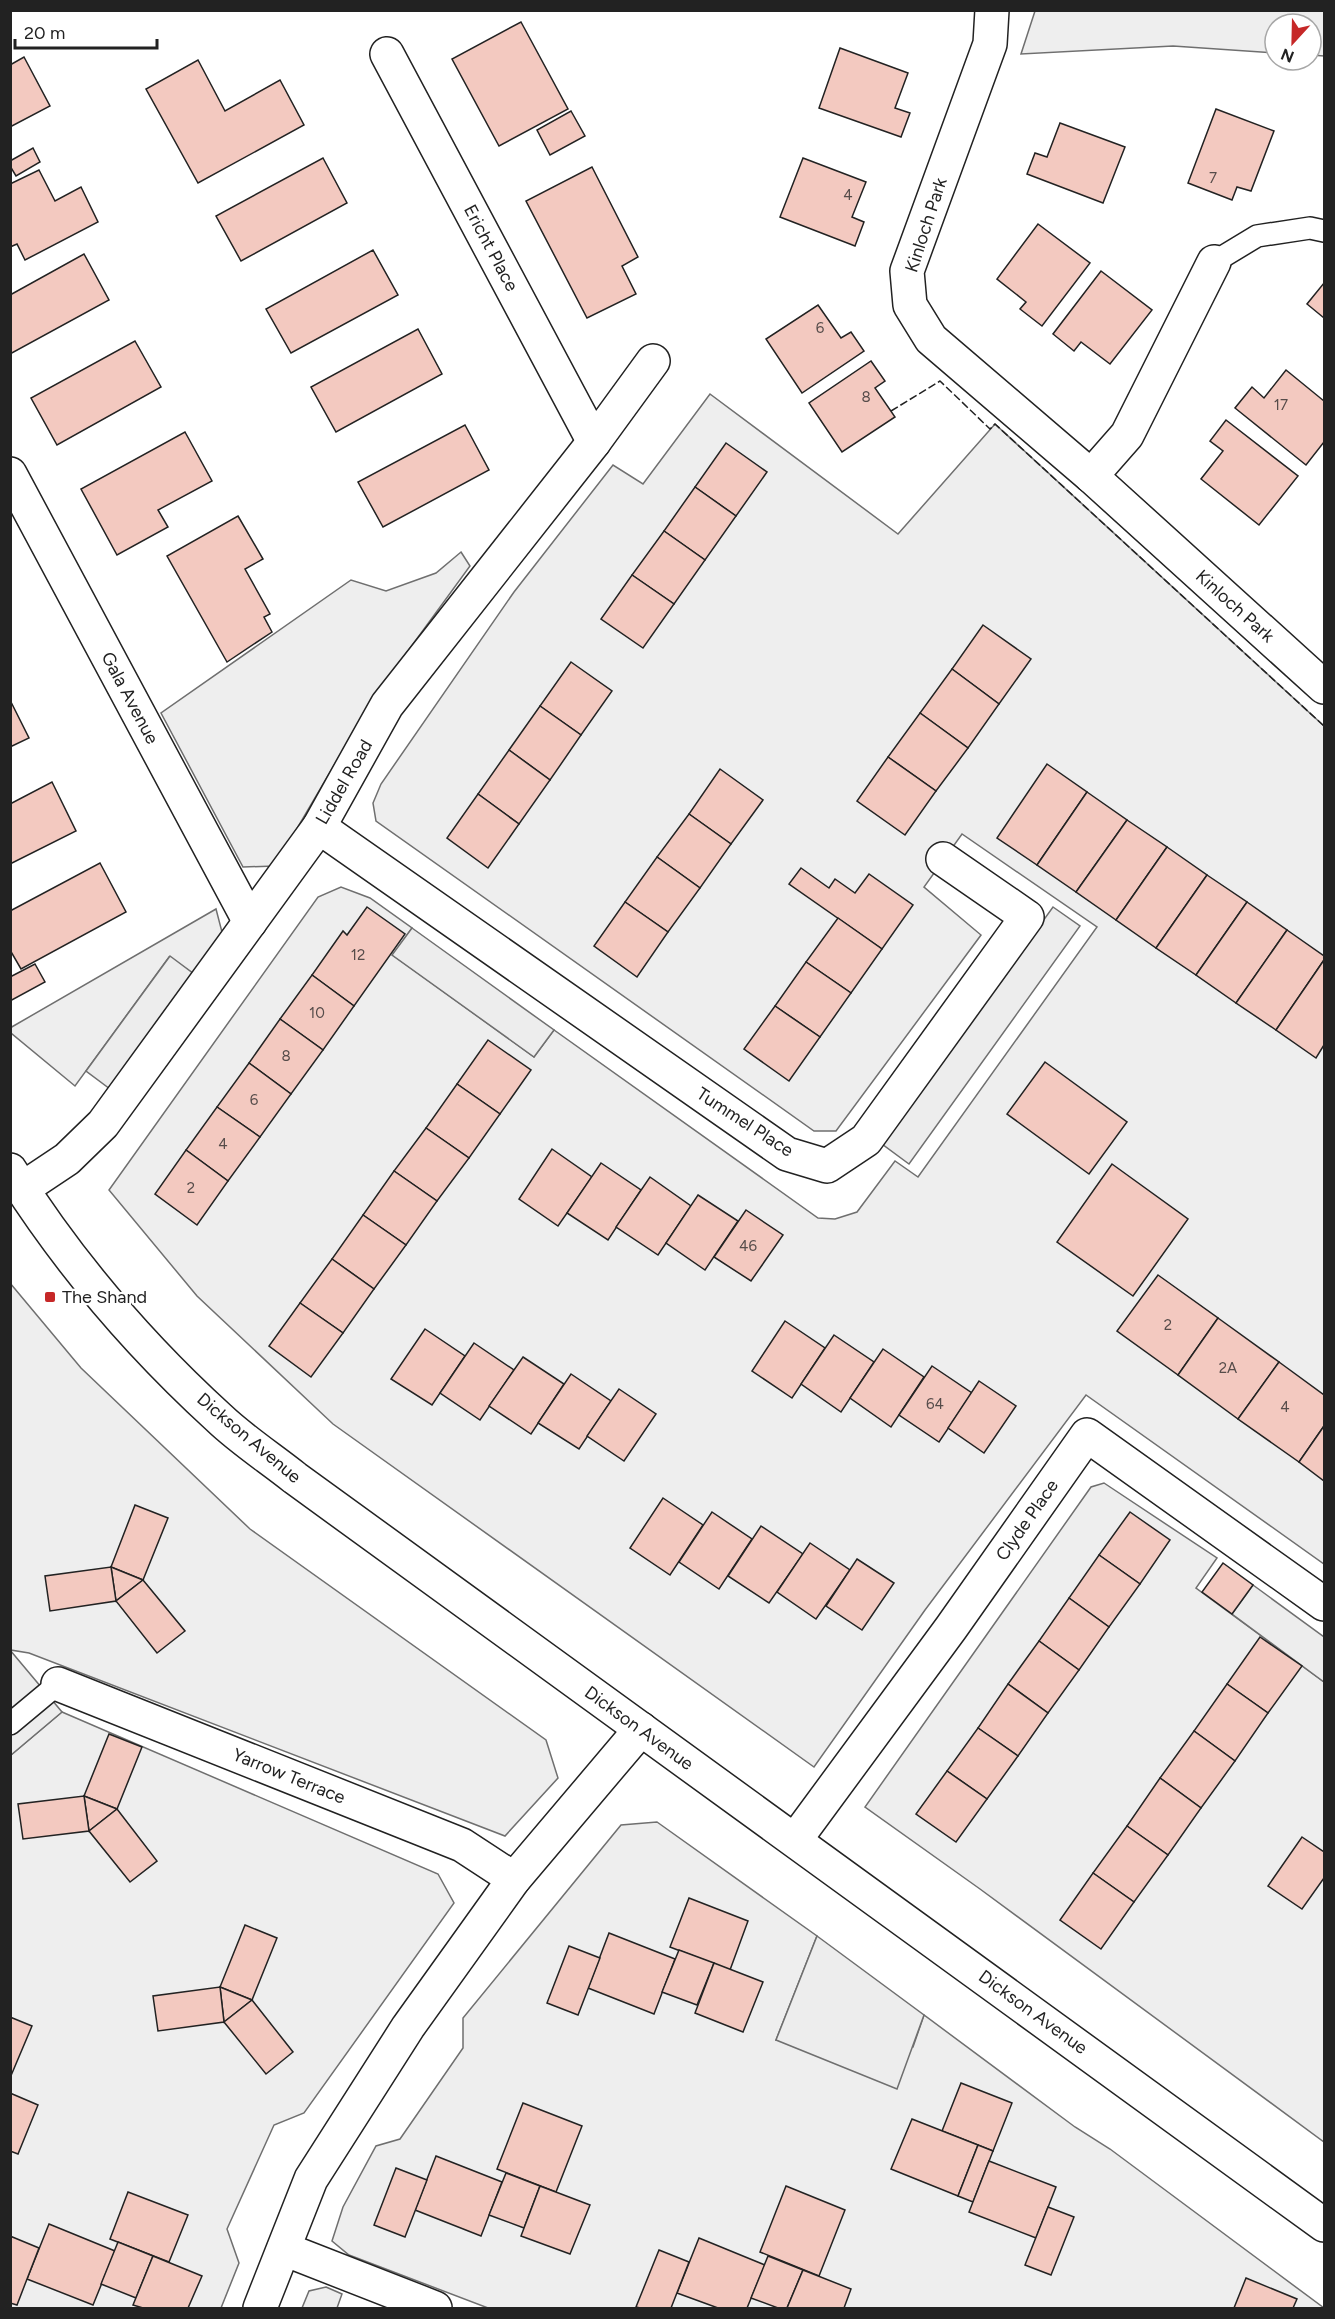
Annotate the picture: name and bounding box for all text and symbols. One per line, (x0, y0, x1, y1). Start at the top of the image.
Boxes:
scale bar (15, 12, 158, 50)
north arrow (1263, 12, 1323, 72)
text: 20 m (24, 22, 65, 44)
text: N (1278, 44, 1297, 67)
house number: 7 (1209, 169, 1217, 187)
street label: Kinloch Park (900, 175, 952, 275)
house number: 4 (843, 186, 853, 204)
street label: Ericht Place (459, 201, 523, 295)
house number: 6 (816, 319, 825, 337)
house number: 8 (861, 388, 871, 406)
house number: 17 (1274, 396, 1288, 414)
street label: Kinloch Park (1191, 565, 1279, 647)
street label: Gala Avenue (97, 648, 164, 748)
street label: Liddel Road (311, 736, 377, 828)
house number: 12 (351, 946, 365, 964)
house number: 10 (309, 1004, 325, 1022)
house number: 8 (281, 1047, 291, 1065)
street label: Tummel Place (692, 1083, 798, 1162)
house number: 6 (250, 1091, 259, 1109)
house number: 4 (218, 1135, 228, 1153)
house number: 2 (187, 1179, 195, 1197)
house number: 46 (739, 1237, 757, 1255)
place label: The Shand (62, 1286, 147, 1308)
marker: The Shand (43, 1290, 57, 1304)
house number: 2 (1164, 1316, 1172, 1334)
house number: 2A (1219, 1359, 1237, 1377)
street label: Dickson Avenue (192, 1388, 306, 1488)
house number: 64 (926, 1395, 944, 1413)
house number: 4 (1280, 1398, 1290, 1416)
street label: Clyde Place (991, 1475, 1063, 1565)
street label: Dickson Avenue (580, 1681, 698, 1775)
street label: Yarrow Terrace (229, 1743, 349, 1809)
street label: Dickson Avenue (974, 1965, 1092, 2059)

